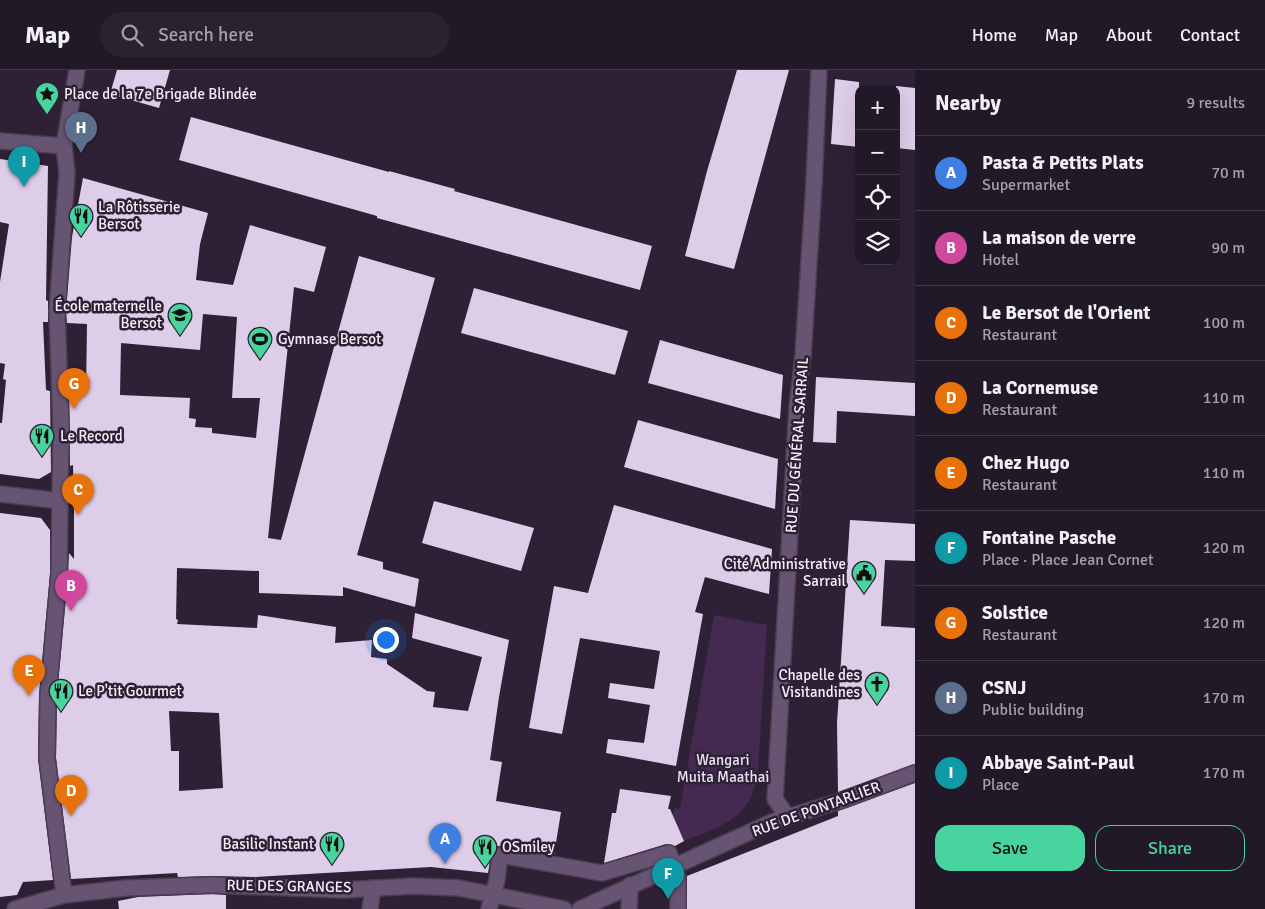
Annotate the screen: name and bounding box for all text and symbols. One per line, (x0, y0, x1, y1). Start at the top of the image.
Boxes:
search box (100, 12, 450, 57)
text: Map (25, 20, 70, 50)
icon: search (118, 21, 146, 49)
text: Search here (158, 23, 254, 47)
text: Home (972, 24, 1017, 46)
text: Map (1045, 24, 1078, 46)
text: About (1106, 24, 1152, 46)
text: Contact (1180, 24, 1240, 46)
place icon: Place de la 7e Brigade Blindée (34, 81, 60, 115)
place label: Place de la 7e Brigade Blindée (64, 85, 257, 103)
map controls (855, 85, 900, 265)
button: + (855, 85, 900, 130)
text: Nearby (935, 90, 1001, 116)
text: 9 results (1186, 93, 1245, 113)
pin: H (65, 112, 97, 153)
button: − (855, 130, 900, 175)
pin: I (8, 146, 40, 187)
text: Pasta & Petits Plats (982, 151, 1144, 175)
text: A (946, 163, 956, 183)
text: 70 m (1211, 163, 1245, 183)
button: locate (855, 175, 900, 220)
text: Supermarket (982, 175, 1070, 195)
place label: La Rôtisserie Bersot (98, 198, 180, 233)
restaurant icon: La Rôtisserie Bersot (68, 203, 94, 237)
button: layers (855, 220, 900, 265)
text: La maison de verre (982, 226, 1136, 250)
text: B (946, 238, 956, 258)
text: 90 m (1211, 238, 1245, 258)
text: Hotel (982, 250, 1019, 270)
place label: École maternelle Bersot (55, 296, 162, 332)
text: Le Bersot de l'Orient (982, 301, 1150, 325)
school or university icon: École maternelle Bersot (167, 302, 193, 336)
text: C (946, 313, 956, 333)
text: 100 m (1203, 313, 1245, 333)
text: Restaurant (982, 325, 1057, 345)
sports icon: Gymnase Bersot (247, 326, 273, 360)
place label: Gymnase Bersot (278, 330, 381, 348)
street label: RUE DU GÉNÉRAL SARRAIL (781, 356, 812, 534)
pin: G (58, 368, 90, 409)
text: La Cornemuse (982, 376, 1098, 400)
text: D (946, 388, 956, 408)
text: 110 m (1203, 388, 1245, 408)
text: Restaurant (982, 400, 1057, 420)
restaurant icon: Le Record (29, 423, 55, 457)
place label: Le Record (60, 427, 123, 445)
text: Chez Hugo (982, 451, 1070, 475)
text: E (946, 463, 956, 483)
text: 110 m (1203, 463, 1245, 483)
pin: C (62, 474, 94, 515)
text: Restaurant (982, 475, 1057, 495)
text: Fontaine Pasche (982, 526, 1116, 550)
text: F (947, 538, 955, 558)
text: 120 m (1203, 538, 1245, 558)
text: Place · Place Jean Cornet (982, 550, 1154, 570)
place label: Cité Administrative Sarrail (724, 555, 846, 590)
public building icon: Cité Administrative Sarrail (851, 560, 877, 594)
pin: B (55, 570, 87, 611)
text: Solstice (982, 601, 1048, 625)
text: G (946, 613, 956, 633)
text: 120 m (1203, 613, 1245, 633)
text: Restaurant (982, 625, 1057, 645)
your location (373, 627, 399, 653)
pin: E (13, 655, 45, 696)
place label: Chapelle des Visitandines (778, 666, 860, 701)
church icon: Chapelle des Visitandines (864, 671, 890, 705)
text: CSNJ (982, 676, 1026, 700)
restaurant icon: Le P'tit Gourmet (48, 678, 74, 712)
place label: Le P'tit Gourmet (78, 682, 182, 700)
text: H (946, 688, 956, 708)
text: 170 m (1203, 688, 1245, 708)
text: Public building (982, 700, 1084, 720)
park label: Wangari Muita Maathai (677, 751, 769, 786)
text: Abbaye Saint-Paul (982, 751, 1134, 775)
text: I (948, 763, 954, 783)
text: 170 m (1203, 763, 1245, 783)
pin: D (55, 775, 87, 816)
text: Place (982, 775, 1019, 795)
street label: RUE DE PONTARLIER (750, 777, 882, 841)
pin: A (429, 823, 461, 864)
button: Save (935, 825, 1085, 871)
button: Share (1095, 825, 1245, 871)
restaurant icon: Basilic Instant (319, 831, 345, 865)
restaurant icon: OSmiley (472, 834, 498, 868)
place label: Basilic Instant (222, 835, 314, 853)
place label: OSmiley (502, 838, 555, 856)
pin: F (652, 858, 684, 899)
street label: RUE DES GRANGES (226, 876, 352, 896)

